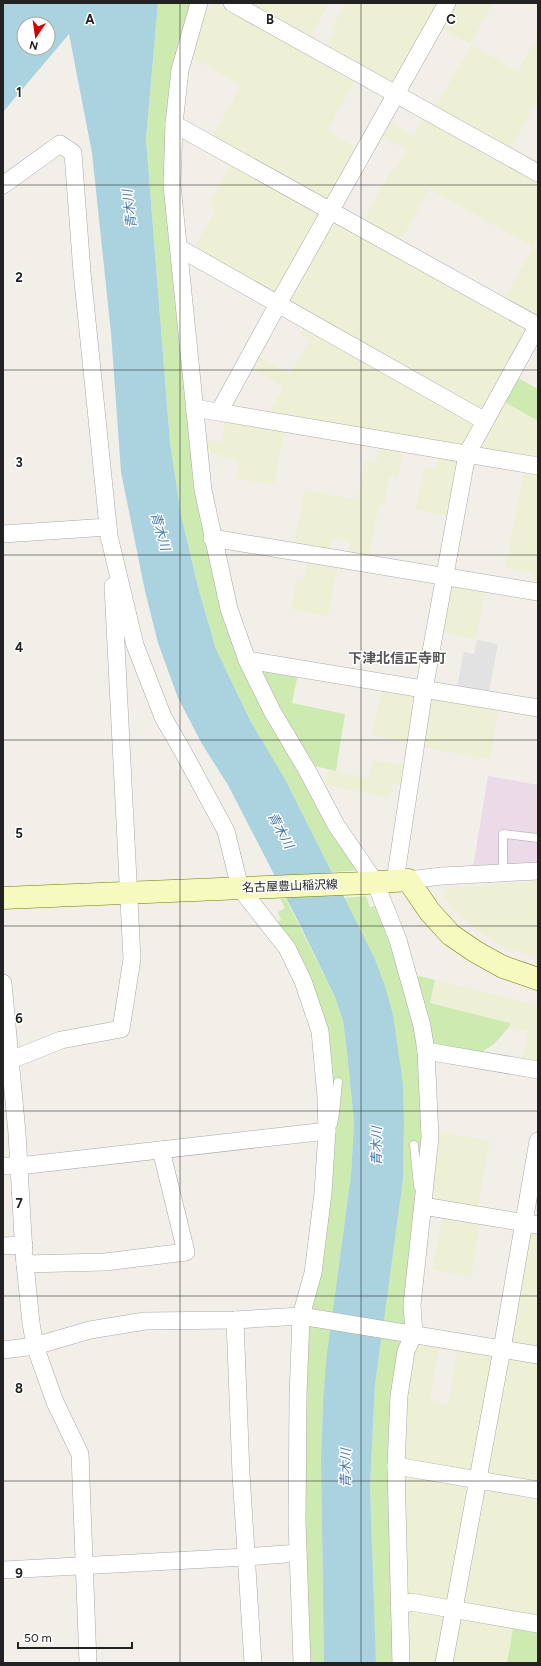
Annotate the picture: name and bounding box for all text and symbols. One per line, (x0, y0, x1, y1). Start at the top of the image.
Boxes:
text: A (85, 12, 95, 27)
text: B (266, 12, 274, 27)
text: C (446, 12, 456, 27)
north arrow (16, 16, 56, 56)
text: N (28, 38, 39, 53)
text: 1 (16, 85, 22, 100)
water label: 青木川 (119, 187, 139, 229)
text: 2 (15, 270, 23, 285)
text: 3 (15, 455, 23, 470)
water label: 青木川 (148, 510, 174, 554)
text: 4 (15, 640, 23, 655)
district label: 下津北信正寺町 (348, 650, 446, 667)
water label: 青木川 (265, 809, 297, 853)
text: 5 (15, 826, 23, 841)
street label: 名古屋豊山稲沢線 (242, 877, 338, 895)
text: 6 (15, 1011, 23, 1026)
water label: 青木川 (369, 1125, 384, 1166)
text: 7 (15, 1196, 23, 1211)
text: 8 (15, 1381, 23, 1396)
water label: 青木川 (338, 1446, 353, 1488)
text: 9 (15, 1566, 23, 1581)
scale bar (18, 1624, 132, 1650)
text: 50 m (24, 1631, 52, 1645)

